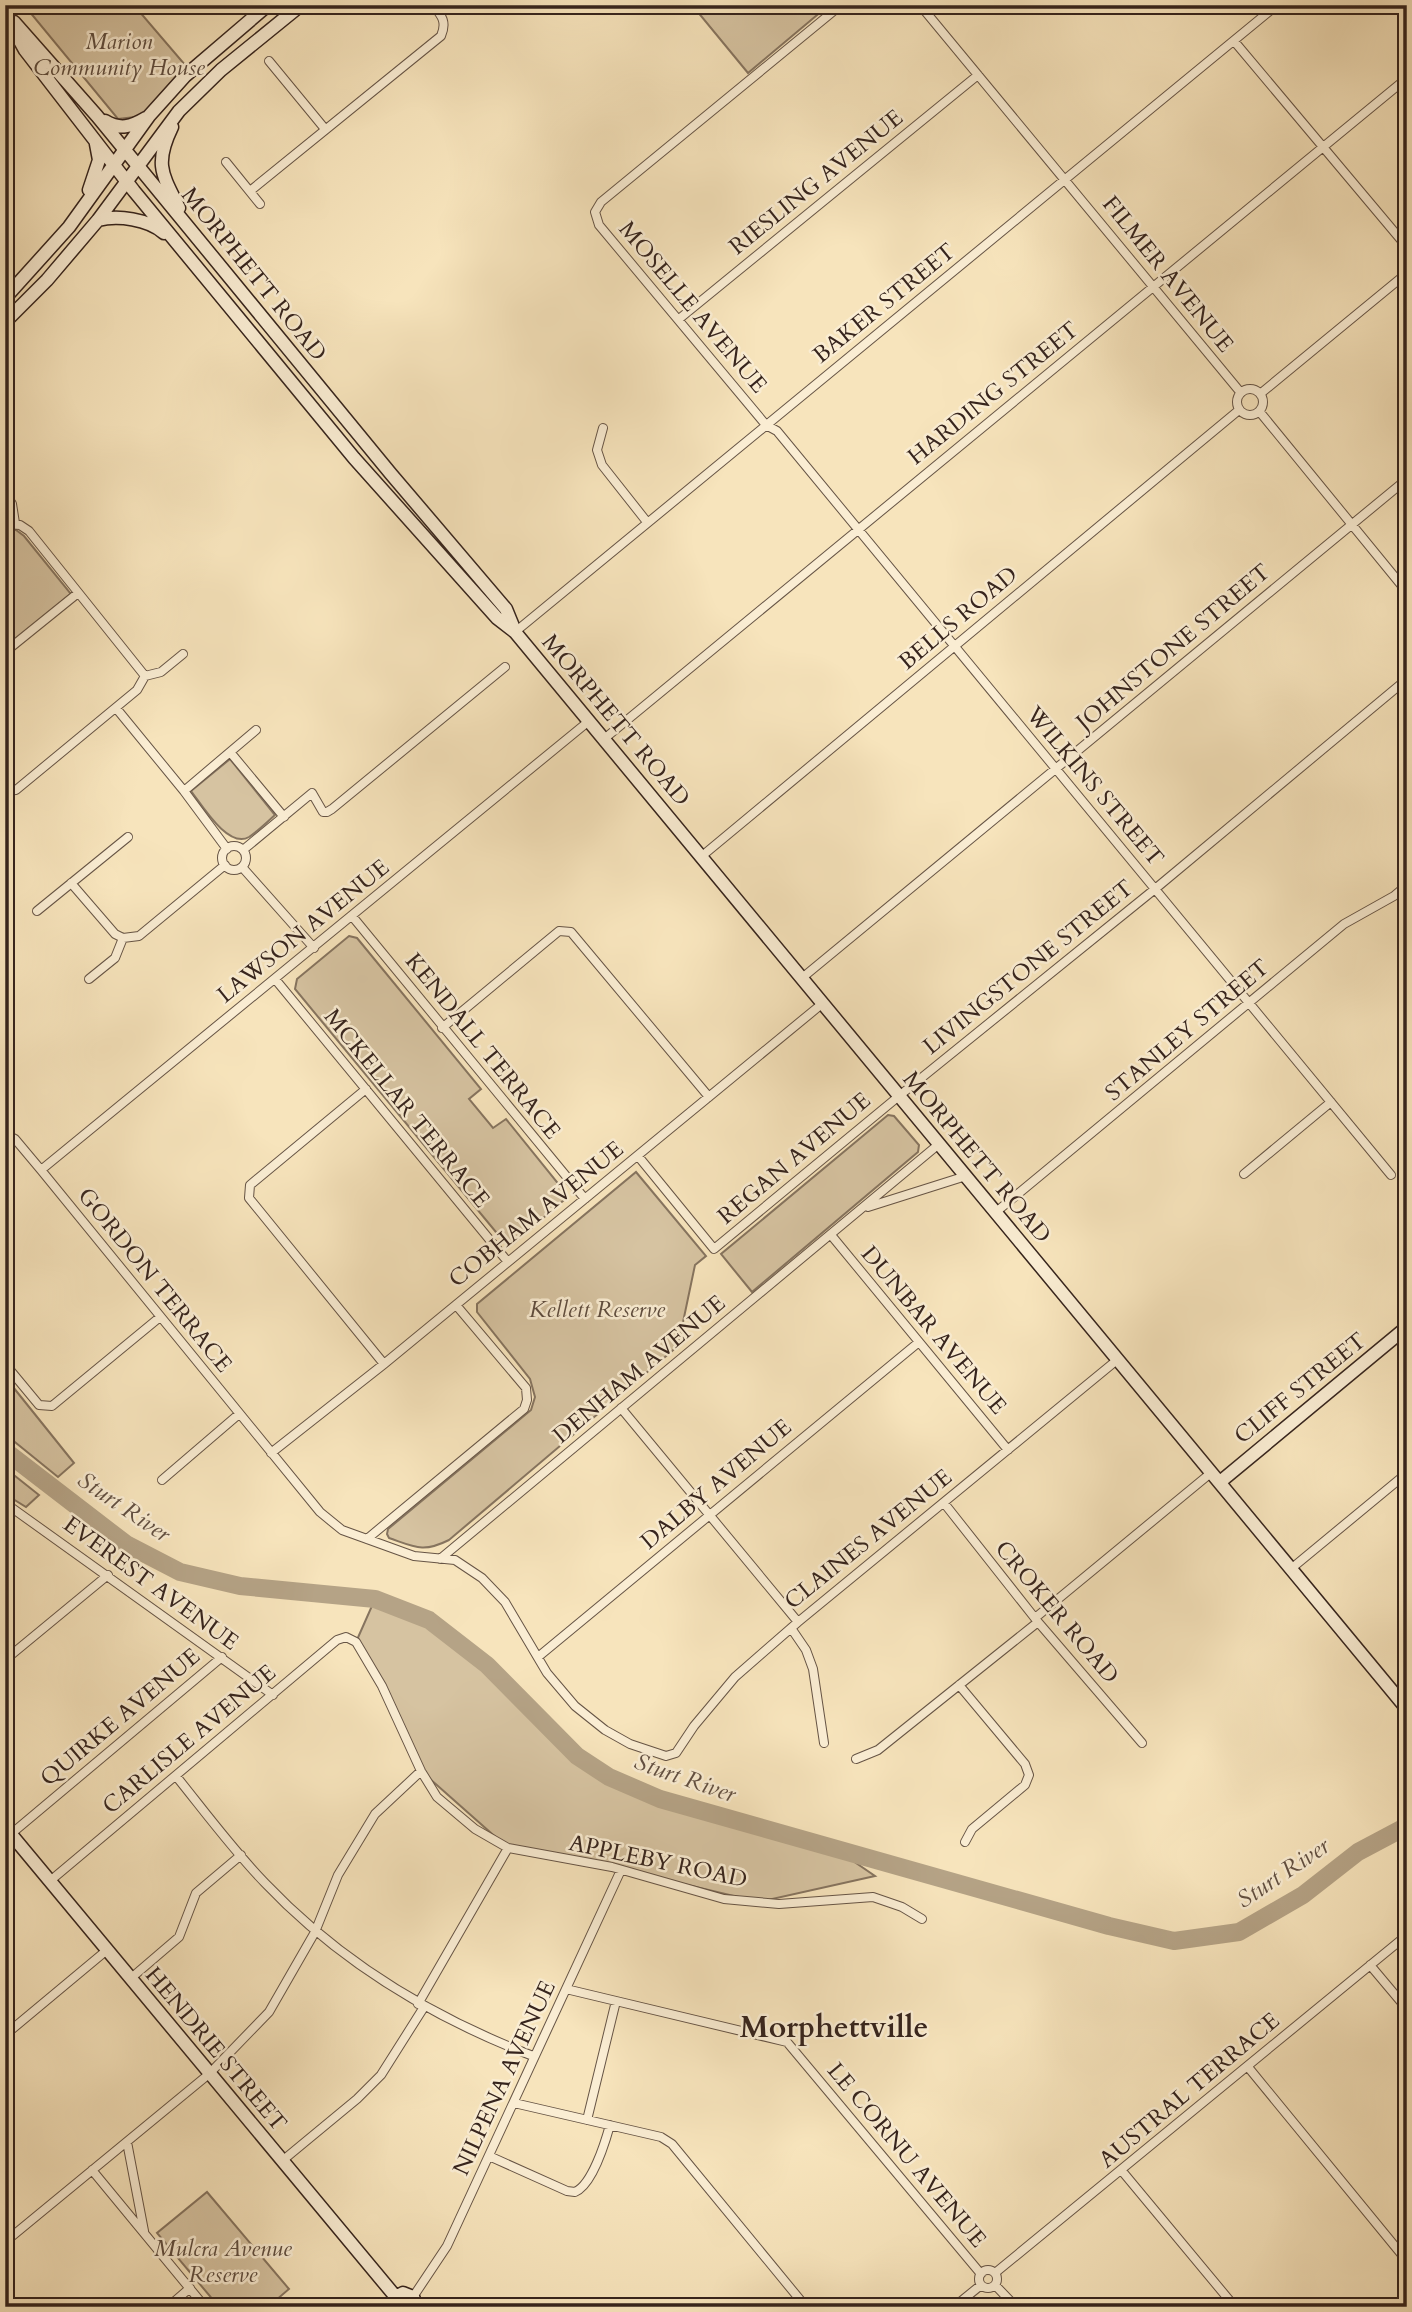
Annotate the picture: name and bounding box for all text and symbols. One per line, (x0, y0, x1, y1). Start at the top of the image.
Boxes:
park label: Marion Community House (33, 26, 205, 83)
street label: RIESLING AVENUE (723, 102, 909, 262)
street label: MORPHETT ROAD (174, 181, 334, 367)
street label: FILMER AVENUE (1095, 189, 1241, 359)
street label: MOSELLE AVENUE (612, 214, 774, 400)
street label: BAKER STREET (806, 236, 962, 370)
street label: HARDING STREET (901, 314, 1085, 472)
street label: JOHNSTONE STREET (1067, 557, 1277, 739)
street label: BELLS ROAD (892, 559, 1024, 677)
street label: MORPHETT ROAD (535, 628, 697, 812)
street label: WILKINS STREET (1019, 699, 1171, 872)
street label: LAWSON AVENUE (211, 852, 395, 1010)
street label: LIVINGSTONE STREET (916, 872, 1140, 1062)
street label: KENDALL TERRACE (398, 946, 568, 1146)
street label: STANLEY STREET (1098, 952, 1276, 1108)
street label: MCKELLAR TERRACE (317, 1002, 497, 1214)
street label: MORPHETT ROAD (896, 1065, 1058, 1249)
street label: REGAN AVENUE (711, 1085, 877, 1231)
street label: COBHAM AVENUE (442, 1134, 630, 1294)
street label: GORDON TERRACE (71, 1181, 239, 1379)
street label: DUNBAR AVENUE (854, 1239, 1014, 1421)
street label: DENHAM AVENUE (546, 1288, 732, 1450)
park label: Kellett Reserve (529, 1294, 665, 1325)
street label: CLIFF STREET (1228, 1325, 1373, 1451)
street label: DALBY AVENUE (634, 1412, 798, 1556)
street label: CLAINES AVENUE (778, 1462, 958, 1616)
water label: Sturt River (71, 1464, 178, 1551)
street label: EVEREST AVENUE (57, 1509, 245, 1657)
street label: CROKER ROAD (988, 1534, 1126, 1690)
street label: QUIRKE AVENUE (33, 1641, 207, 1793)
street label: CARLISLE AVENUE (96, 1657, 282, 1821)
water label: Sturt River (630, 1745, 741, 1811)
street label: APPLEBY ROAD (566, 1827, 750, 1895)
water label: Sturt River (1230, 1829, 1337, 1916)
street label: HENDRIE STREET (138, 1960, 294, 2138)
street label: NILPENA AVENUE (445, 1976, 563, 2180)
street label: AUSTRAL TERRACE (1092, 2005, 1286, 2175)
district label: Morphettville (740, 2007, 928, 2048)
street label: LE CORNU AVENUE (820, 2056, 994, 2254)
park label: Mulcra Avenue Reserve (154, 2233, 292, 2290)

